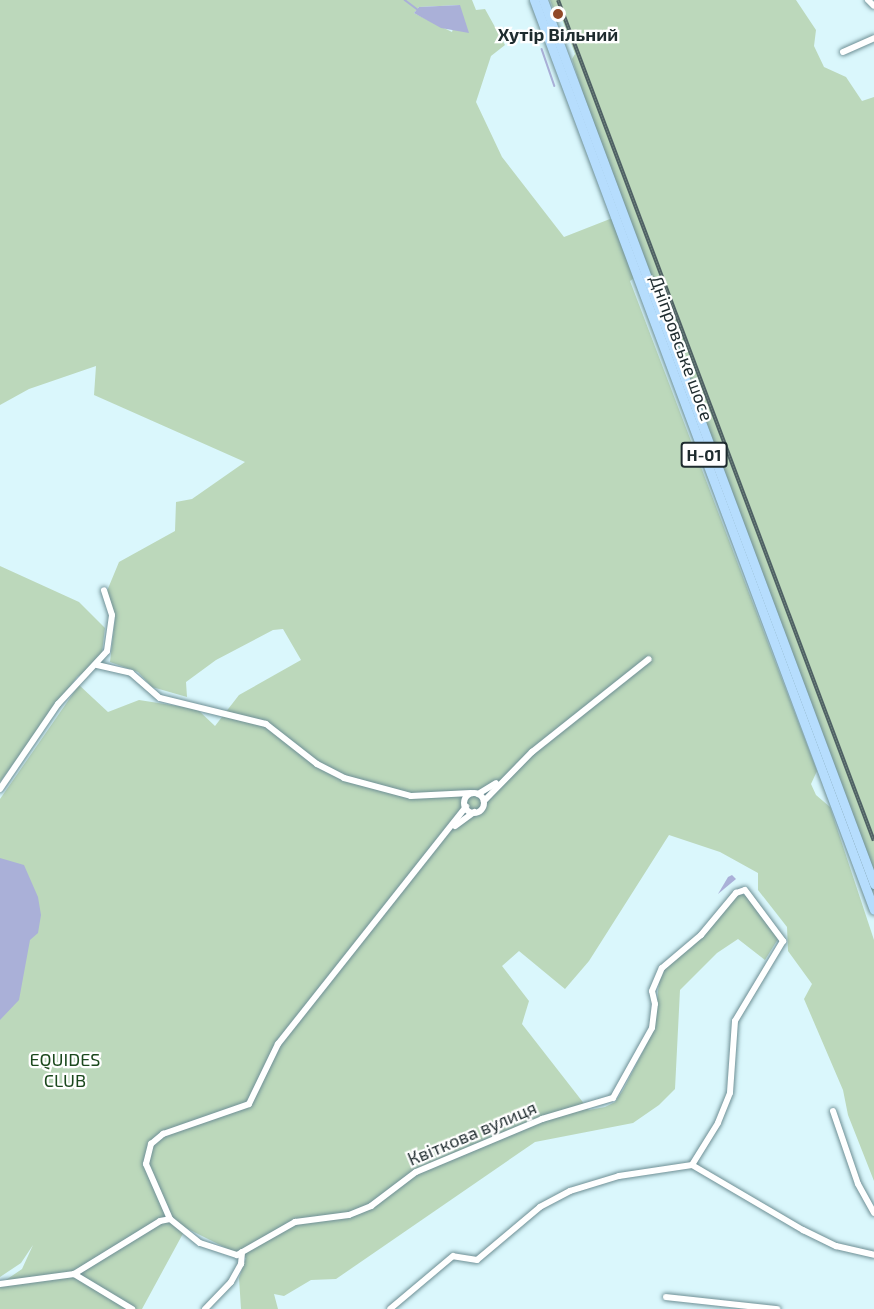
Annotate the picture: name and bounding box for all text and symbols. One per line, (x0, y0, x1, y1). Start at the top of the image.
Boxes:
marker: Хутір Вільний (551, 7, 565, 21)
place label: Хутір Вільний (498, 23, 618, 45)
street label: Дніпровське шосе (646, 272, 718, 424)
road number: Н-01 (680, 442, 728, 468)
park label: EQUIDES CLUB (30, 1049, 100, 1092)
street label: Квіткова вулиця (404, 1096, 540, 1170)

